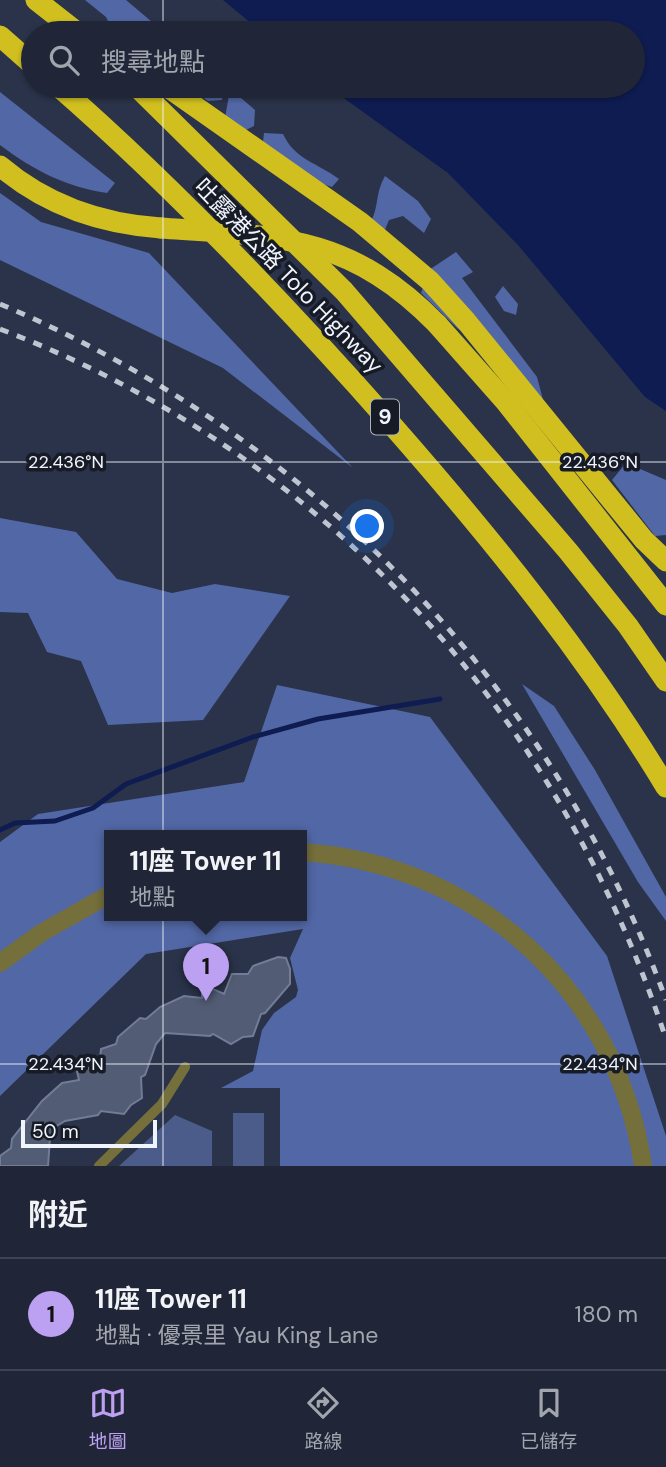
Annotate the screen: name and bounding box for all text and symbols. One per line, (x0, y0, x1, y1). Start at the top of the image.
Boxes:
search box (21, 21, 645, 98)
icon: search (45, 41, 83, 79)
text: 搜尋地點 (101, 45, 205, 79)
street label: 吐露港公路 Tolo Highway (188, 172, 390, 380)
road number: 9 (371, 400, 399, 434)
text: 22.436°N (28, 450, 104, 474)
text: 22.436°N (562, 450, 638, 474)
your location (350, 509, 384, 543)
popup (104, 830, 307, 921)
text: 11座 Tower 11 (130, 844, 281, 878)
text: 地點 (130, 882, 176, 912)
pin: 1 (183, 943, 229, 1001)
text: 22.434°N (28, 1052, 104, 1076)
text: 22.434°N (562, 1052, 638, 1076)
scale bar (21, 1117, 158, 1149)
text: 50 m (32, 1119, 79, 1144)
text: 附近 (28, 1195, 88, 1234)
text: 11座 Tower 11 (95, 1282, 247, 1316)
text: 1 (47, 1299, 55, 1329)
text: 180 m (574, 1299, 638, 1329)
text: 地點 · 優景里 Yau King Lane (95, 1320, 378, 1350)
tab: 地圖 (89, 1384, 127, 1454)
tab: 路線 (304, 1384, 342, 1454)
tab: 已儲存 (520, 1384, 577, 1454)

